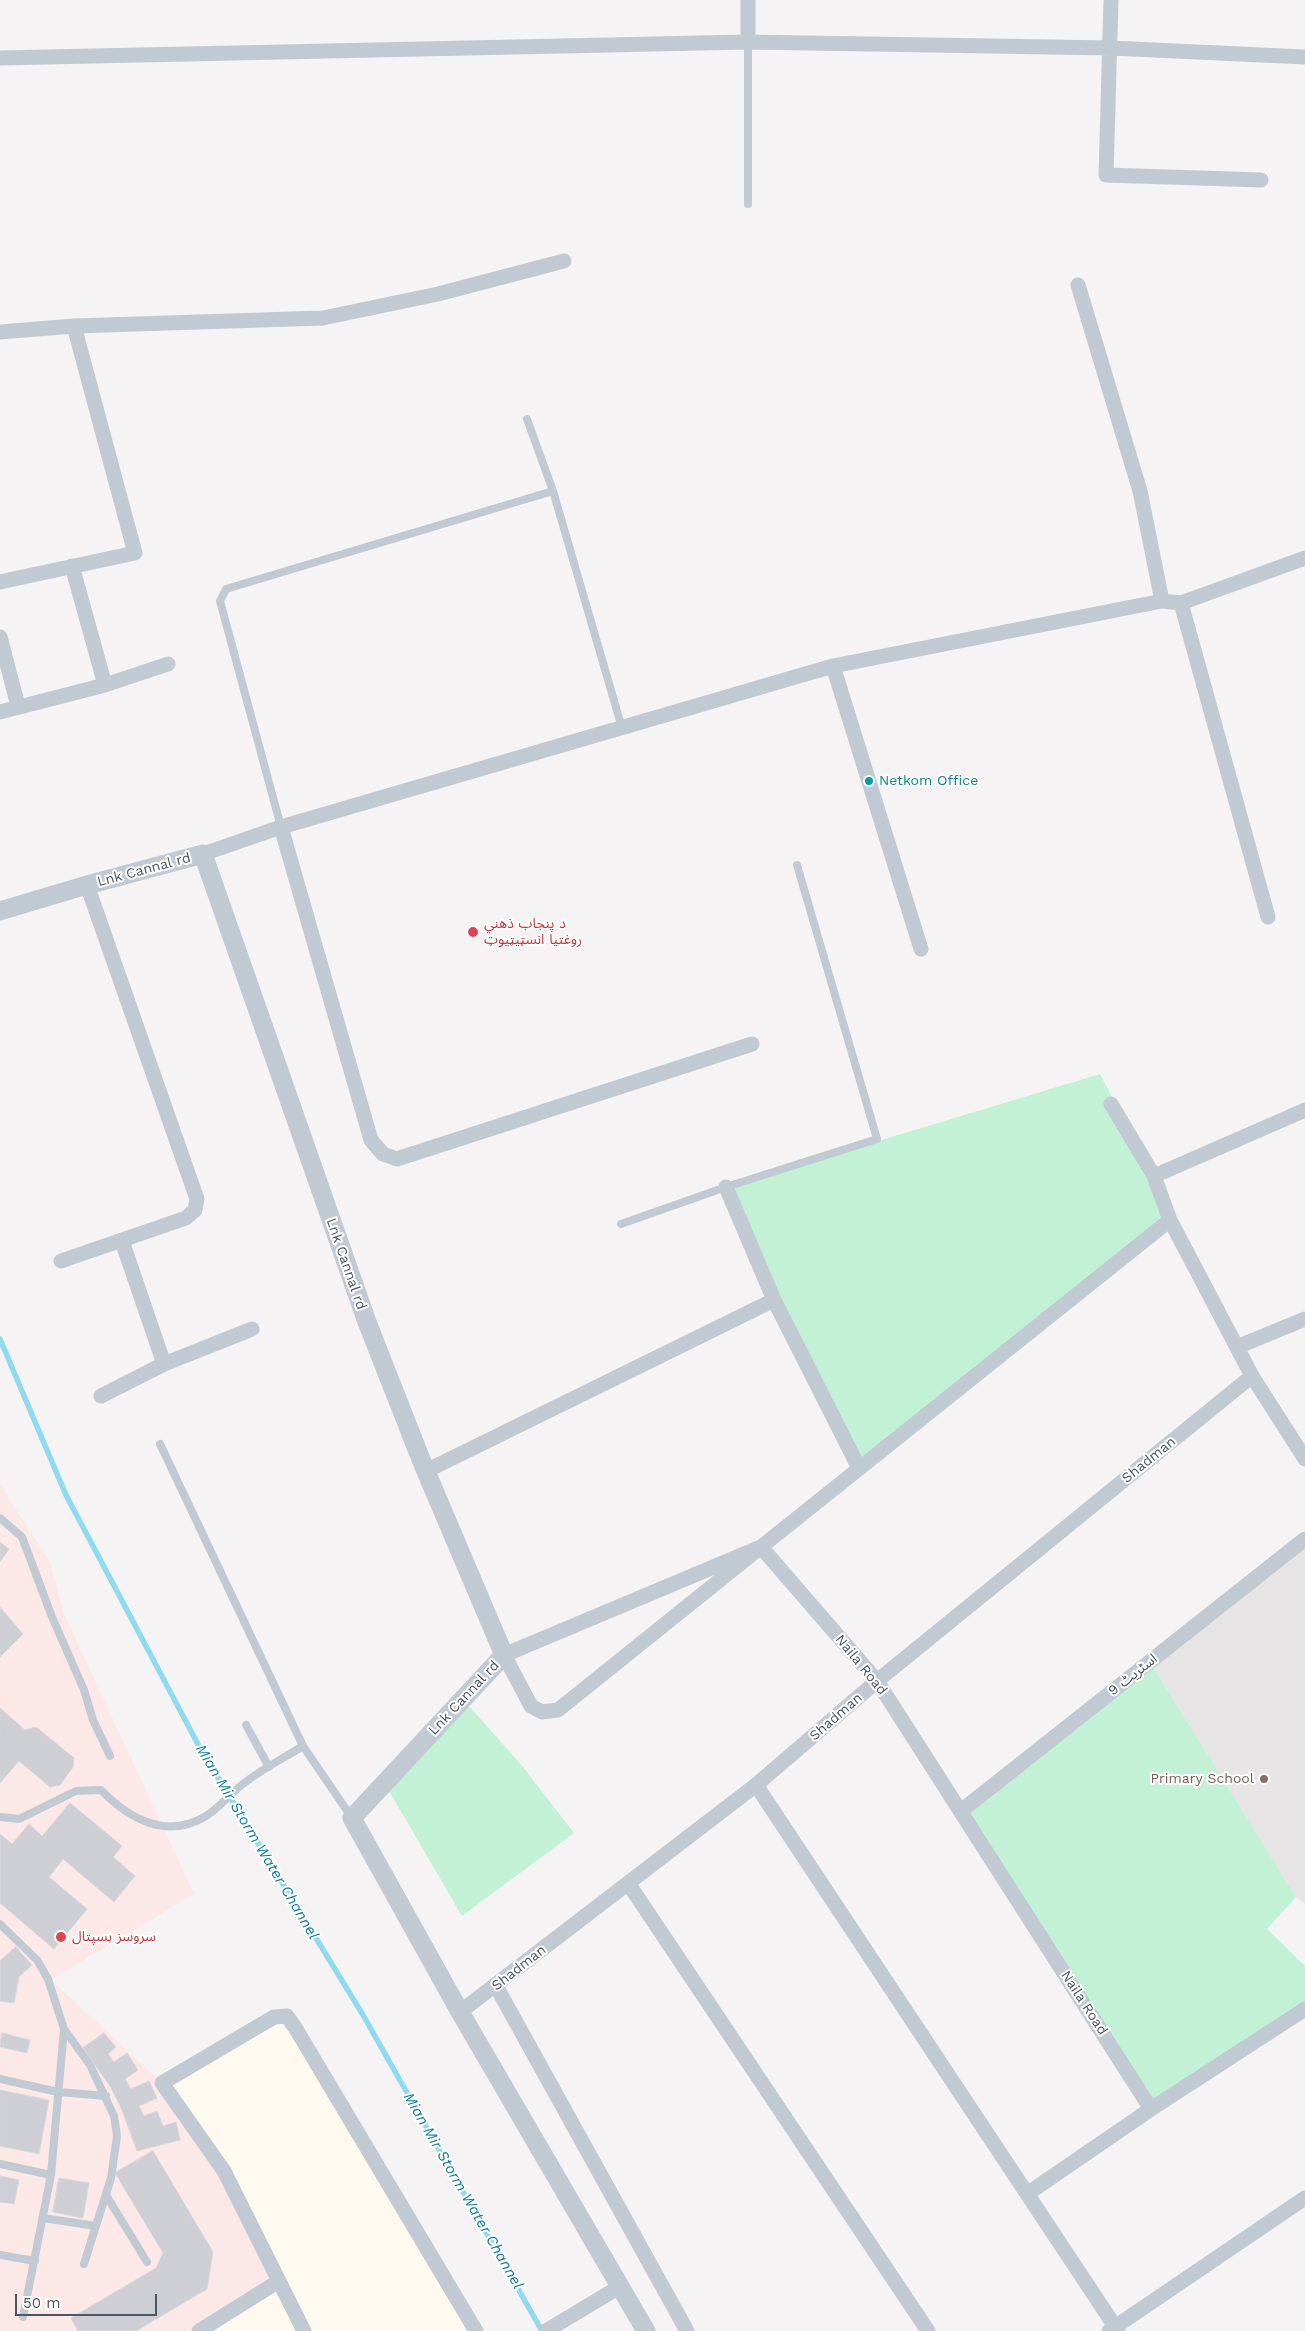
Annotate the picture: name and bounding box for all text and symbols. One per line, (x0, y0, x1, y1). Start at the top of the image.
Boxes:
place label: Netkom Office (879, 773, 978, 789)
marker: Netkom Office (863, 775, 875, 787)
street label: Lnk Cannal rd (96, 849, 192, 891)
place label: د پنجاب ذهني روغتیا انسټیټیوټ (484, 916, 582, 949)
marker: د پنجاب ذهني روغتیا انسټیټیوټ (466, 925, 480, 939)
street label: Lnk Cannal rd (322, 1216, 370, 1312)
street label: Shadman (1119, 1433, 1179, 1487)
street label: Naila Road (832, 1631, 890, 1699)
street label: اسٹریٹ 9 (1105, 1651, 1161, 1699)
street label: Lnk Cannal rd (425, 1657, 503, 1739)
street label: Shadman (806, 1690, 866, 1744)
water label: Mian Mir Storm Water Channel (192, 1741, 322, 1943)
place label: Primary School (1150, 1771, 1254, 1787)
marker: Primary School (1258, 1773, 1270, 1785)
place label: سروسز ہسپتال (72, 1929, 156, 1945)
marker: سروسز ہسپتال (54, 1930, 68, 1944)
street label: Shadman (489, 1942, 549, 1994)
street label: Naila Road (1057, 1968, 1111, 2038)
water label: Mian Mir Storm Water Channel (399, 2089, 527, 2293)
scale bar (18, 2284, 160, 2316)
text: 50 m (23, 2294, 60, 2312)

